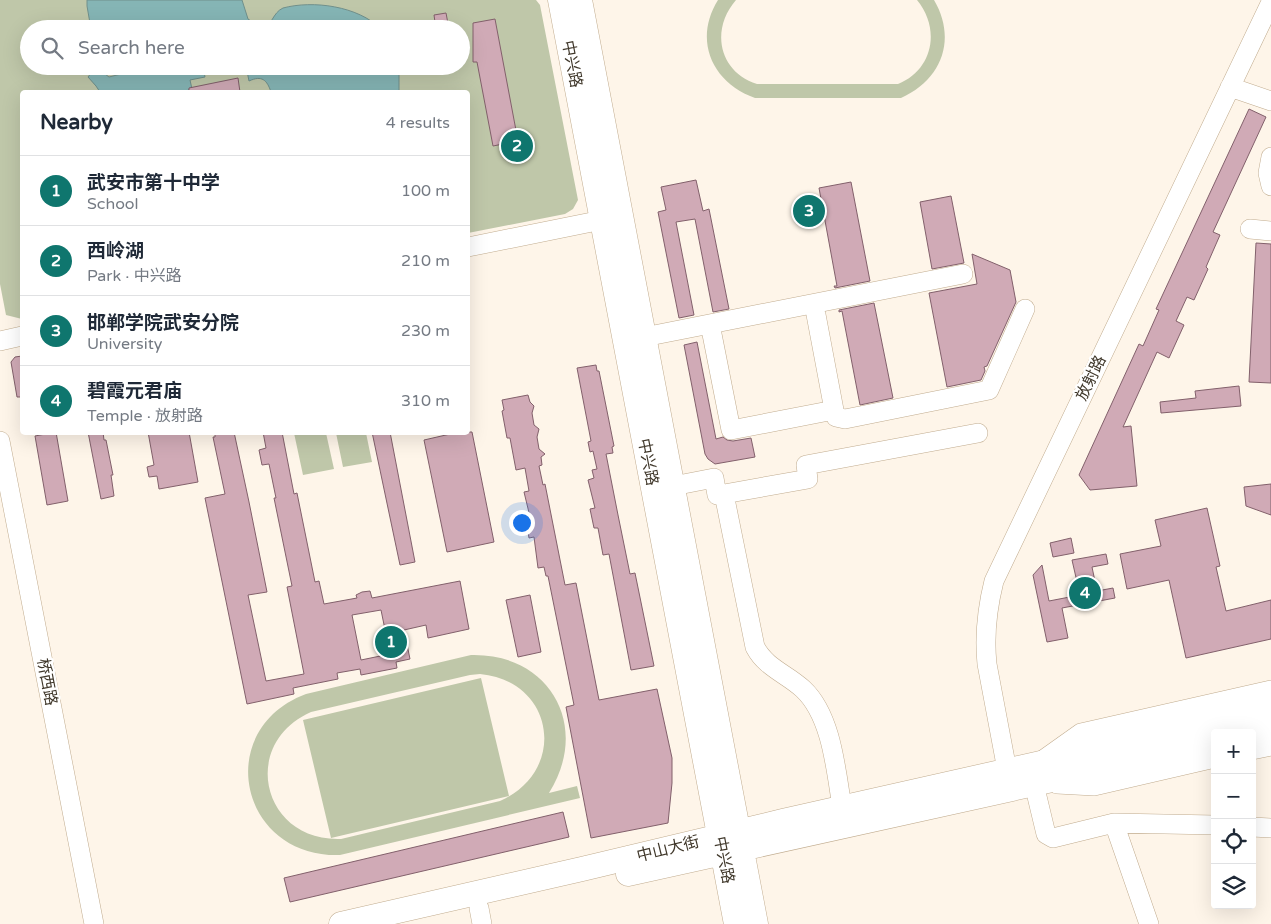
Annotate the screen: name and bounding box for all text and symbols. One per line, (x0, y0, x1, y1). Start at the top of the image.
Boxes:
search box (20, 20, 470, 75)
icon: search (38, 34, 66, 62)
text: Search here (78, 37, 185, 59)
street label: 中兴路 (558, 39, 586, 89)
text: Nearby (40, 110, 113, 135)
text: 4 results (386, 113, 450, 133)
pin: 2 (501, 127, 533, 165)
text: 武安市第十中学 (87, 172, 220, 194)
text: 1 (51, 181, 61, 201)
text: 100 m (401, 181, 450, 201)
pin: 3 (793, 192, 825, 230)
text: School (87, 194, 139, 214)
text: 西岭湖 (87, 240, 144, 262)
text: 2 (51, 251, 61, 271)
text: 210 m (401, 251, 450, 271)
text: Park · 中兴路 (87, 266, 182, 286)
text: 邯郸学院武安分院 (87, 312, 239, 334)
text: 3 (51, 321, 61, 341)
text: 230 m (401, 321, 450, 341)
text: University (87, 334, 162, 354)
street label: 放射路 (1071, 352, 1111, 404)
text: 碧霞元君庙 (87, 380, 182, 402)
text: 4 (51, 391, 61, 411)
text: 310 m (401, 391, 450, 411)
text: Temple · 放射路 (87, 406, 203, 426)
street label: 中兴路 (634, 437, 662, 487)
your location (509, 510, 535, 536)
pin: 4 (1069, 574, 1101, 612)
pin: 1 (375, 623, 407, 661)
street label: 桥西路 (33, 657, 61, 707)
map controls (1211, 729, 1256, 909)
button: + (1211, 729, 1256, 774)
button: − (1211, 774, 1256, 819)
button: locate (1211, 819, 1256, 864)
street label: 中山大街 (635, 832, 701, 866)
street label: 中兴路 (710, 835, 738, 885)
button: layers (1211, 864, 1256, 909)

